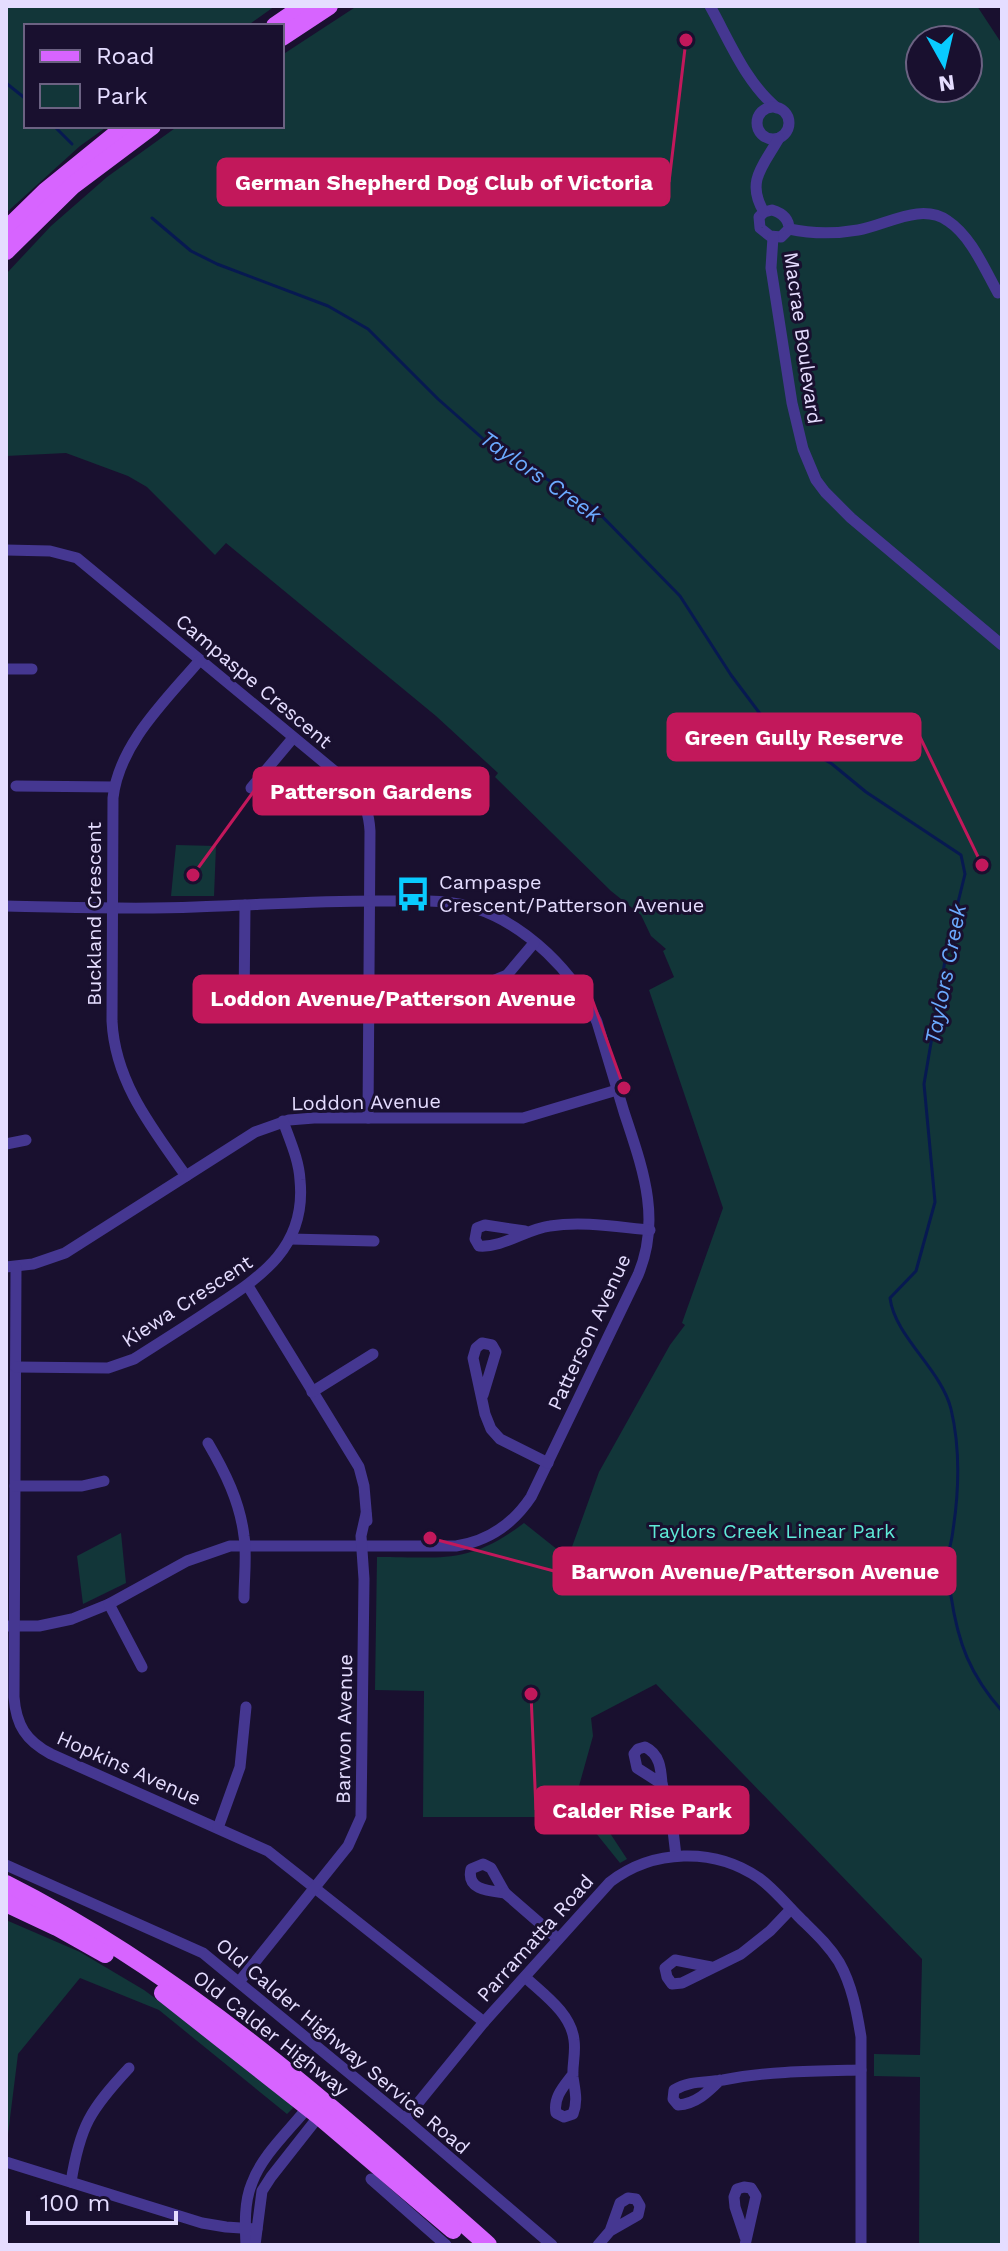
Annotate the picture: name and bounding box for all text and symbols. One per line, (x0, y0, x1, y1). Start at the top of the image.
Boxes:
legend (24, 24, 284, 128)
north arrow (904, 24, 984, 104)
text: Road (96, 42, 155, 70)
text: N (937, 70, 957, 97)
text: Park (96, 82, 148, 110)
callout: German Shepherd Dog Club of Victoria (218, 159, 669, 205)
text: German Shepherd Dog Club of Victoria (235, 170, 653, 195)
street label: Macrae Boulevard (779, 250, 827, 426)
water label: Taylors Creek (475, 425, 607, 528)
street label: Campaspe Crescent (171, 609, 337, 754)
callout: Green Gully Reserve (668, 714, 920, 760)
text: Green Gully Reserve (685, 725, 903, 750)
callout: Patterson Gardens (254, 768, 488, 814)
text: Patterson Gardens (270, 779, 472, 804)
street label: Buckland Crescent (82, 821, 106, 1006)
place label: Campaspe Crescent/Patterson Avenue (439, 870, 704, 917)
bus stop icon: Campaspe Crescent/Patterson Avenue (394, 875, 432, 913)
water label: Taylors Creek (920, 901, 972, 1046)
callout: Loddon Avenue/Patterson Avenue (194, 976, 592, 1022)
text: Loddon Avenue/Patterson Avenue (210, 986, 576, 1011)
street label: Loddon Avenue (291, 1089, 441, 1115)
street label: Kiewa Crescent (117, 1250, 257, 1352)
street label: Patterson Avenue (542, 1250, 636, 1414)
park label: Taylors Creek Linear Park (649, 1519, 895, 1543)
callout: Barwon Avenue/Patterson Avenue (554, 1548, 955, 1594)
text: Barwon Avenue/Patterson Avenue (571, 1559, 939, 1584)
street label: Barwon Avenue (331, 1654, 357, 1804)
street label: Hopkins Avenue (53, 1725, 205, 1811)
callout: Calder Rise Park (536, 1787, 748, 1833)
text: Calder Rise Park (552, 1798, 732, 1823)
street label: Parramatta Road (472, 1869, 598, 2007)
street label: Old Calder Highway Service Road (211, 1933, 475, 2159)
street label: Old Calder Highway (189, 1965, 354, 2102)
scale bar (28, 2175, 176, 2225)
text: 100 m (40, 2189, 110, 2217)

